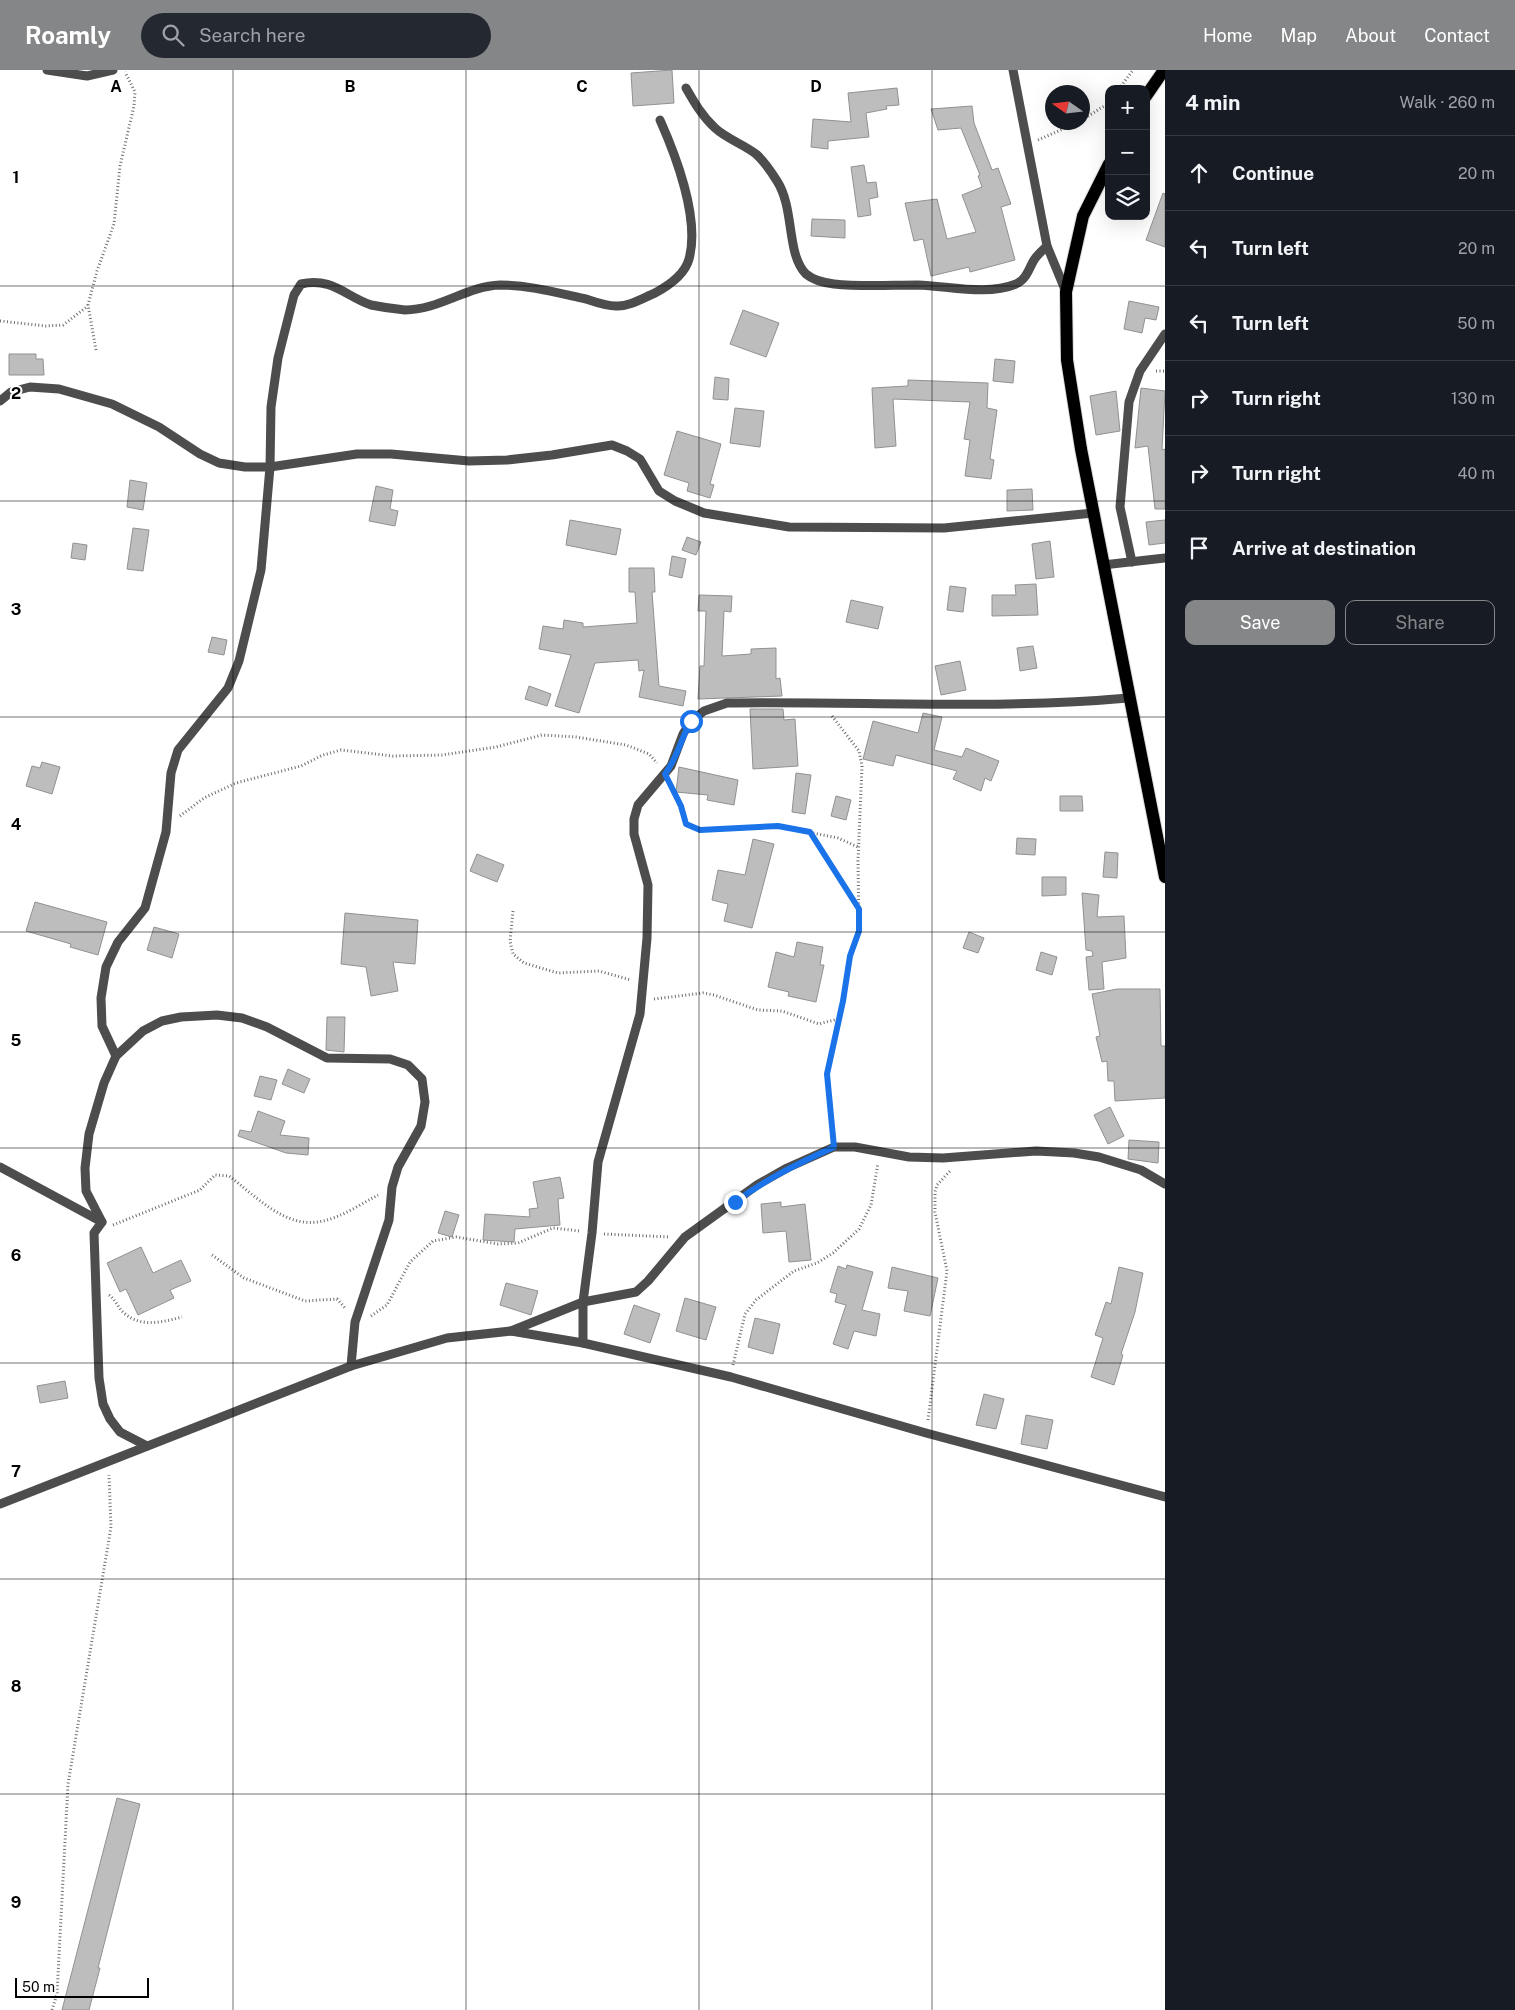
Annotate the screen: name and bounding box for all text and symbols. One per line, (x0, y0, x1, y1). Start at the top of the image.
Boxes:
search box (141, 13, 491, 58)
text: Roamly (25, 21, 111, 49)
icon: search (159, 21, 187, 49)
text: Search here (199, 24, 306, 46)
text: Home (1203, 25, 1253, 46)
text: Map (1281, 25, 1317, 46)
text: About (1345, 25, 1396, 46)
text: Contact (1424, 25, 1490, 46)
text: A (110, 77, 122, 96)
text: B (345, 77, 356, 96)
text: C (576, 77, 588, 96)
text: D (810, 77, 822, 96)
north arrow (1045, 85, 1090, 130)
map controls (1105, 85, 1150, 220)
button: + (1105, 85, 1150, 130)
text: 4 min (1185, 90, 1240, 115)
text: Walk · 260 m (1400, 93, 1495, 112)
button: − (1105, 130, 1150, 175)
icon: ahead (1185, 159, 1213, 187)
text: Continue (1232, 162, 1314, 184)
text: 20 m (1458, 164, 1495, 183)
text: 1 (13, 168, 19, 187)
button: layers (1105, 175, 1150, 220)
icon: left (1185, 234, 1213, 262)
text: Turn left (1232, 237, 1309, 259)
text: 20 m (1458, 239, 1495, 258)
icon: left (1185, 309, 1213, 337)
text: Turn left (1232, 312, 1309, 334)
text: 50 m (1457, 314, 1495, 333)
text: 2 (11, 384, 21, 403)
icon: right (1185, 384, 1213, 412)
text: Turn right (1232, 387, 1321, 409)
text: 130 m (1451, 389, 1495, 408)
icon: right (1185, 459, 1213, 487)
text: Turn right (1232, 462, 1321, 484)
text: 40 m (1457, 464, 1495, 483)
icon: arrive (1185, 534, 1213, 562)
text: Arrive at destination (1232, 537, 1416, 559)
text: 3 (11, 600, 21, 619)
button: Save (1185, 600, 1335, 645)
button: Share (1345, 600, 1495, 645)
route start (680, 710, 703, 733)
text: 4 (11, 815, 22, 834)
text: 5 (11, 1031, 22, 1050)
route end (724, 1191, 747, 1214)
text: 6 (11, 1246, 21, 1265)
text: 7 (11, 1462, 21, 1481)
text: 8 (11, 1677, 22, 1696)
text: 9 (11, 1893, 21, 1912)
scale bar (15, 1975, 149, 1998)
text: 50 m (22, 1979, 55, 1995)

